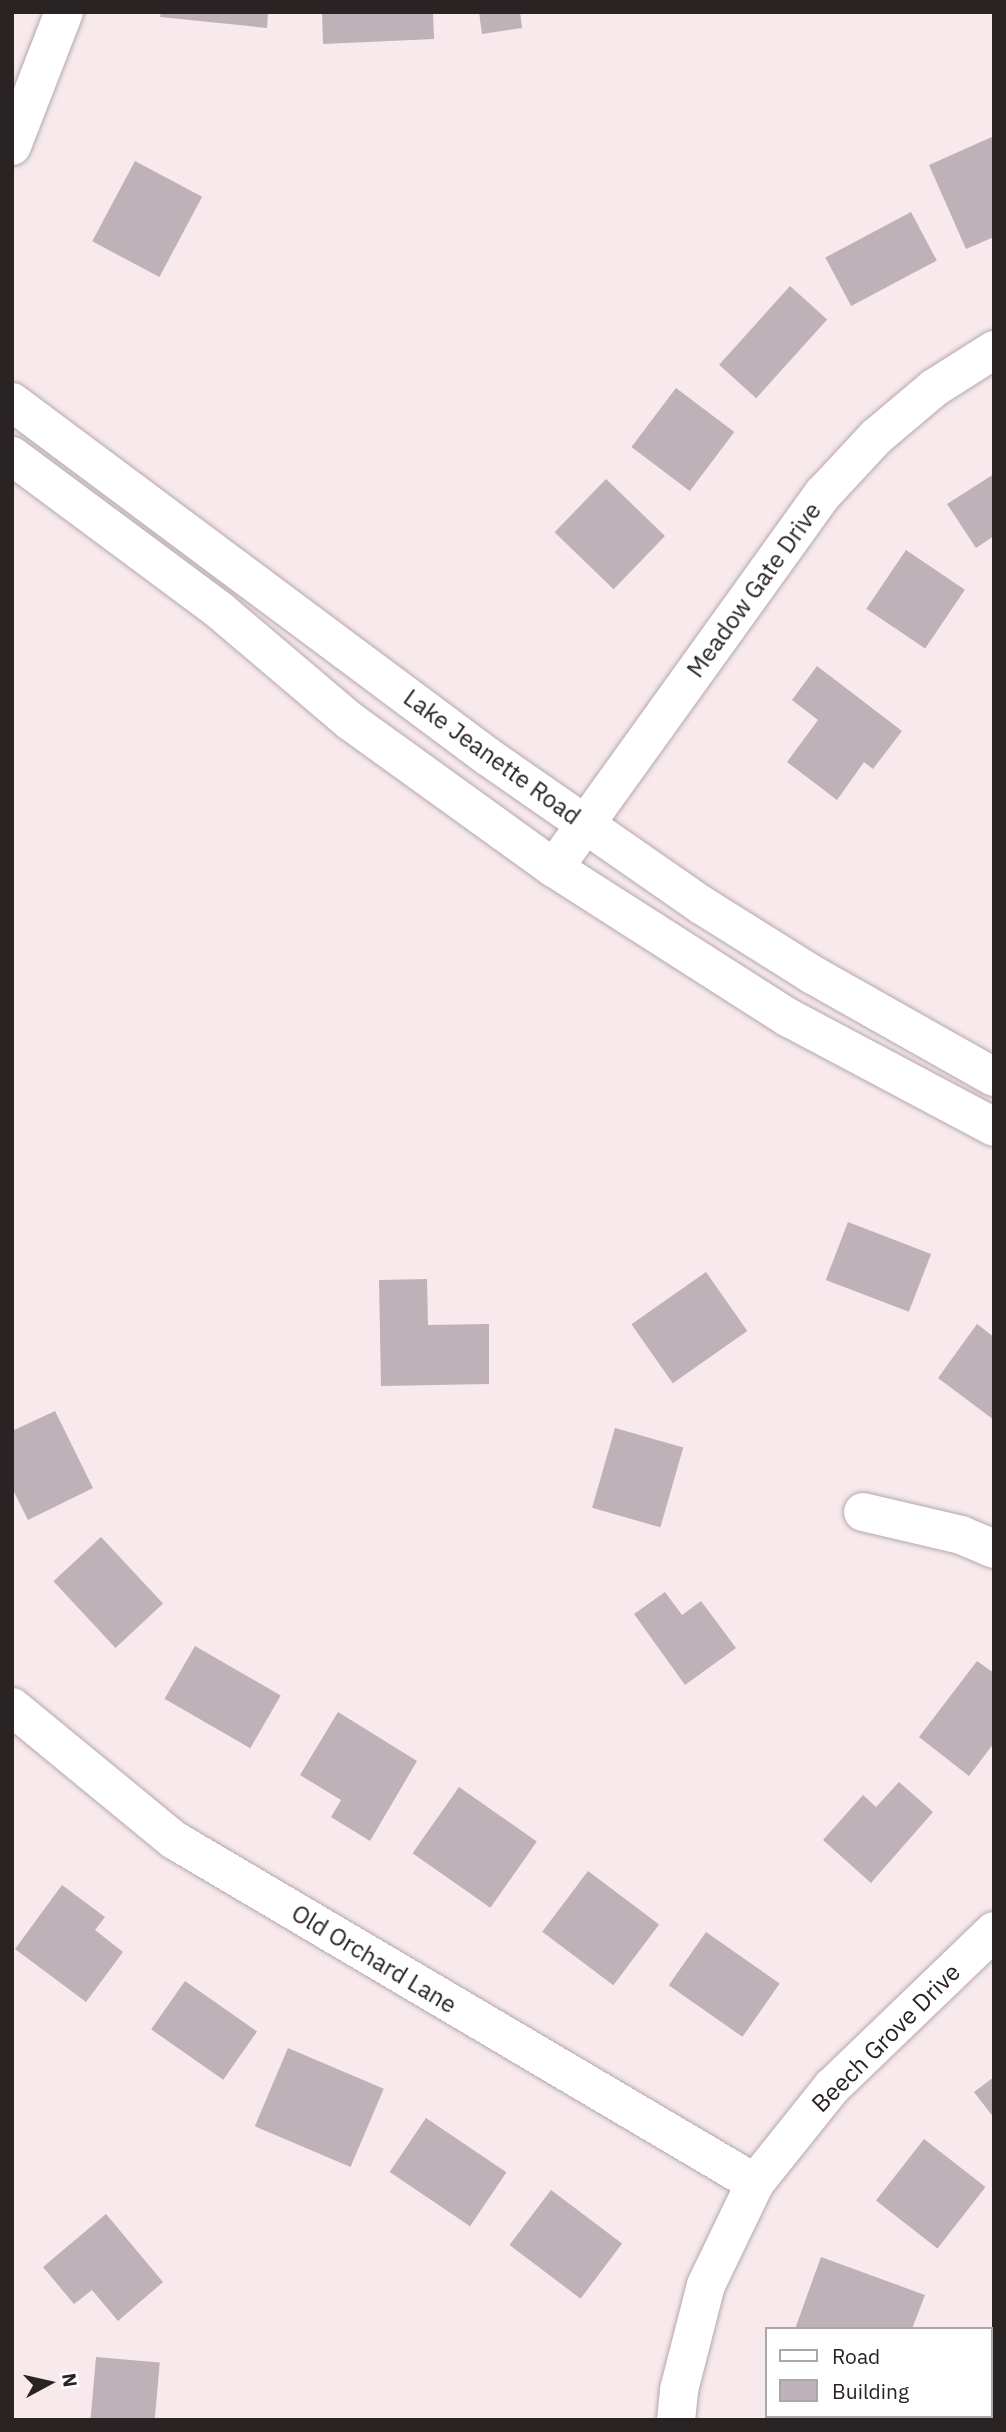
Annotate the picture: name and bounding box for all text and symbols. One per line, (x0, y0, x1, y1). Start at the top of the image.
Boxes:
street label: Meadow Gate Drive (681, 497, 827, 683)
street label: Lake Jeanette Road (398, 683, 586, 831)
street label: Old Orchard Lane (286, 1898, 462, 2020)
street label: Beech Grove Drive (806, 1958, 966, 2118)
legend (764, 2327, 992, 2418)
text: Road (832, 2342, 880, 2370)
north arrow (14, 2348, 84, 2418)
text: N (57, 2372, 83, 2389)
text: Building (832, 2377, 909, 2405)

